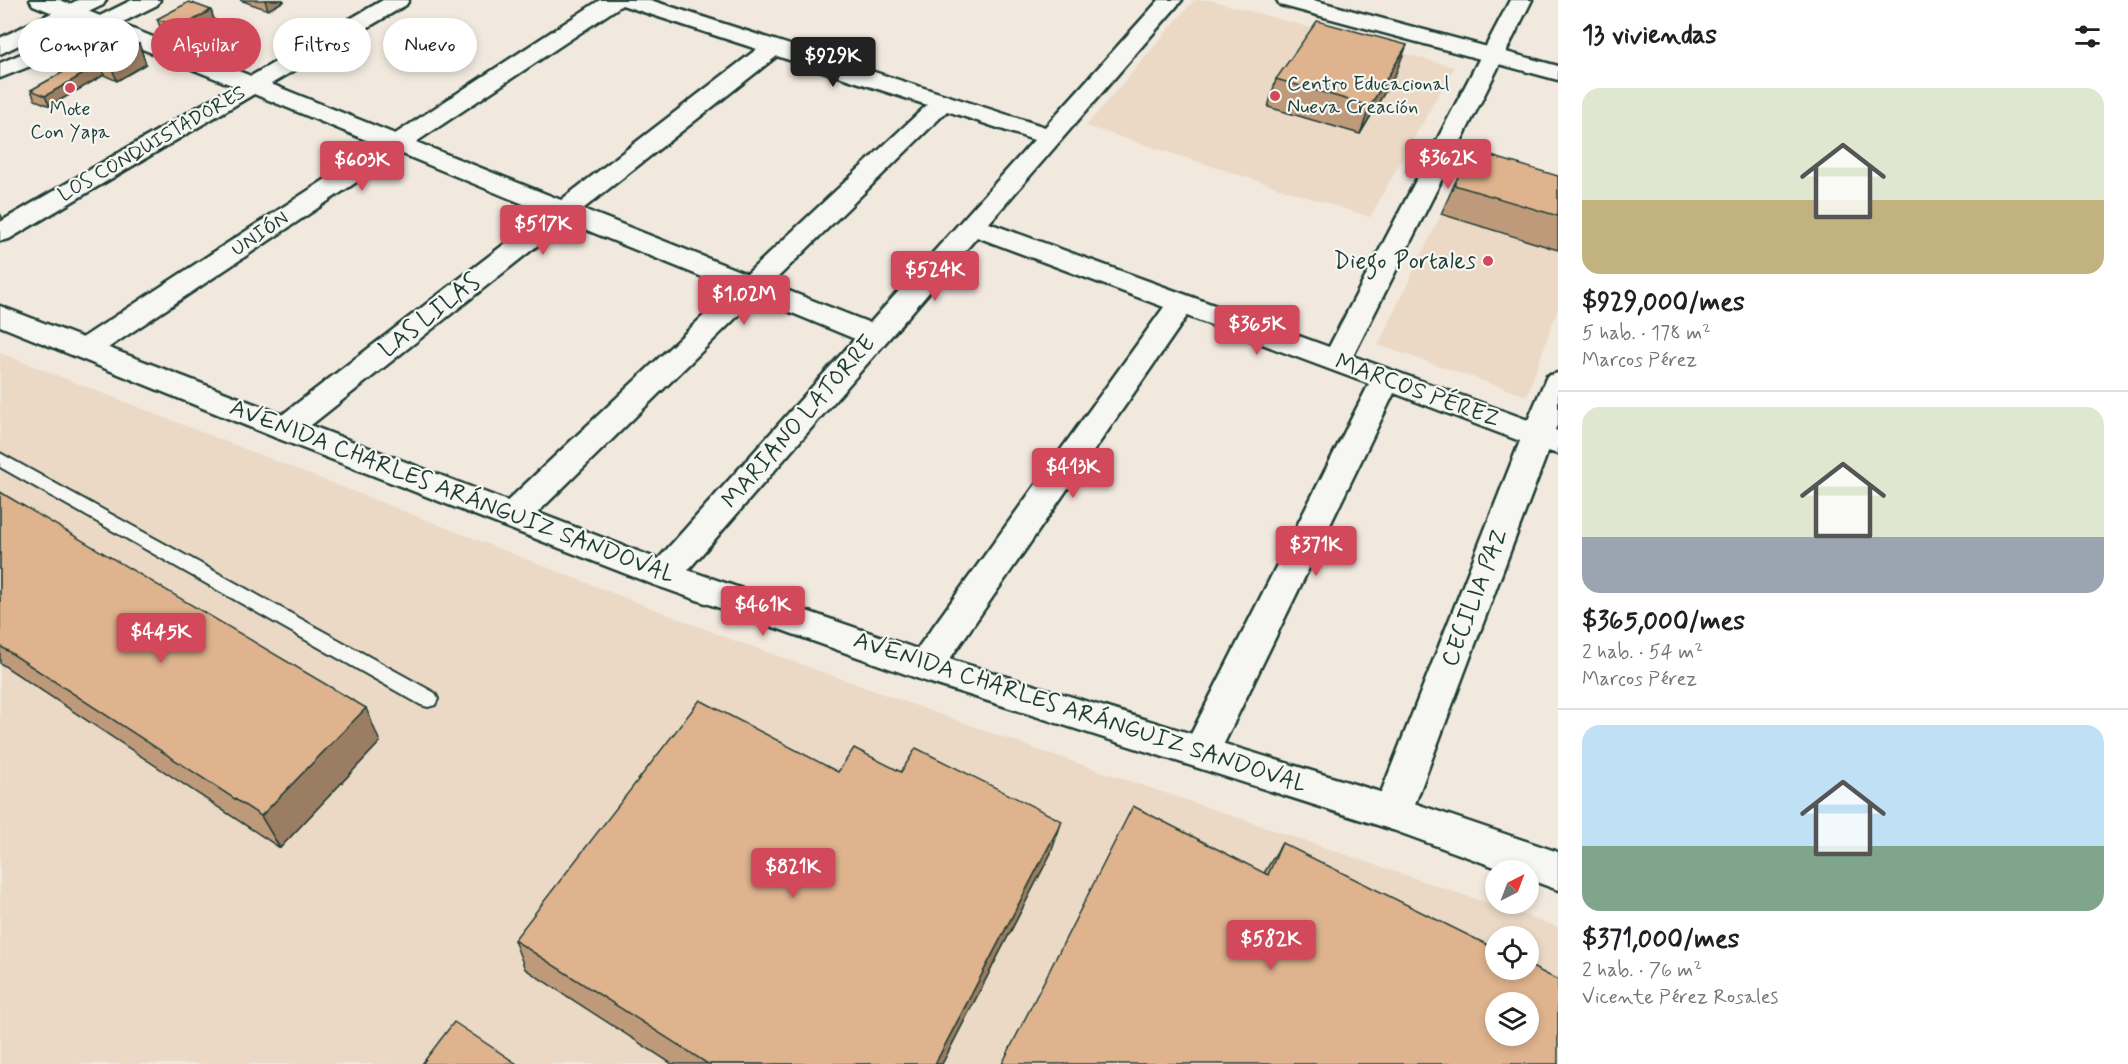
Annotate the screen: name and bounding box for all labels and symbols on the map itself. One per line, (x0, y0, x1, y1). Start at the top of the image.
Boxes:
pin: $929K (791, 37, 875, 88)
place label: Centro Educacional Nueva Creación (1287, 71, 1450, 121)
street label: LOS CONQUISTADORES (53, 79, 251, 209)
marker: Mote Con Yapa (63, 81, 77, 95)
marker: Centro Educacional Nueva Creación (1268, 89, 1282, 103)
place label: Mote Con Yapa (30, 96, 111, 146)
pin: $362K (1406, 139, 1490, 190)
pin: $603K (320, 141, 404, 192)
street label: UNIÓN (226, 205, 294, 263)
pin: $517K (501, 205, 585, 256)
place label: Diego Portales (1334, 246, 1476, 280)
pin: $524K (893, 251, 977, 302)
marker: Diego Portales (1481, 254, 1495, 268)
street label: LAS LILAS (373, 267, 487, 365)
pin: $1.02M (695, 275, 793, 326)
pin: $365K (1215, 305, 1299, 356)
street label: MARIANO LATORRE (715, 329, 883, 515)
street label: MARCOS PÉREZ (1331, 345, 1504, 435)
street label: AVENIDA CHARLES ARÁNGUIZ SANDOVAL (225, 392, 679, 592)
pin: $413K (1031, 448, 1115, 499)
street label: CECILIA PAZ (1435, 525, 1515, 671)
pin: $371K (1274, 526, 1358, 577)
pin: $461K (721, 586, 805, 637)
pin: $445K (119, 613, 203, 664)
street label: AVENIDA CHARLES ARÁNGUIZ SANDOVAL (850, 624, 1311, 801)
pin: $821K (751, 848, 835, 899)
north arrow (1485, 860, 1539, 914)
pin: $582K (1229, 920, 1313, 971)

